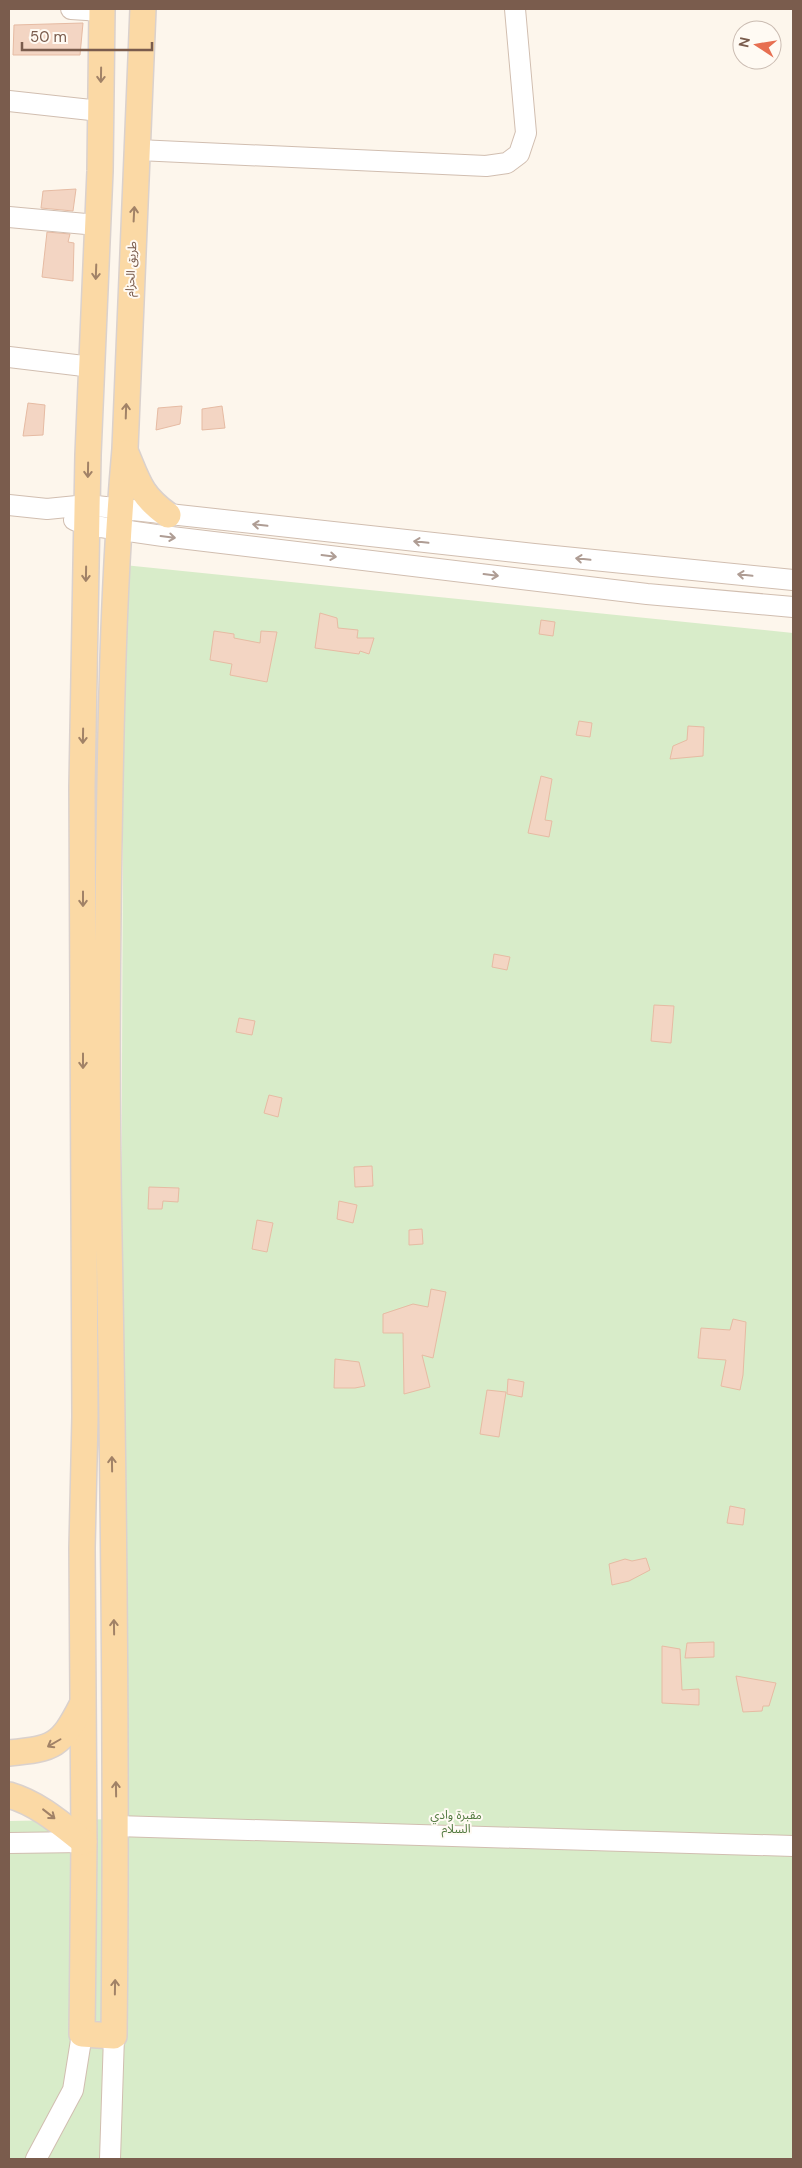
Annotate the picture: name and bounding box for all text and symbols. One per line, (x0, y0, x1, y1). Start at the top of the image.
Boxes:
scale bar (22, 20, 152, 52)
north arrow (732, 20, 782, 70)
text: 50 m (30, 27, 67, 47)
text: N (734, 35, 754, 49)
one-way arrow (96, 66, 106, 83)
one-way arrow (130, 206, 139, 222)
street label: طريق الحزام (122, 241, 141, 297)
one-way arrow (91, 264, 100, 280)
one-way arrow (121, 404, 131, 420)
one-way arrow (83, 461, 93, 477)
one-way arrow (252, 520, 268, 530)
one-way arrow (159, 532, 175, 542)
one-way arrow (414, 537, 430, 547)
one-way arrow (321, 551, 337, 561)
one-way arrow (575, 554, 591, 564)
one-way arrow (81, 566, 91, 582)
one-way arrow (482, 570, 498, 580)
one-way arrow (737, 570, 753, 580)
one-way arrow (78, 728, 88, 744)
one-way arrow (78, 890, 88, 906)
one-way arrow (78, 1052, 88, 1069)
one-way arrow (107, 1457, 117, 1473)
one-way arrow (109, 1619, 119, 1636)
one-way arrow (48, 1738, 62, 1748)
one-way arrow (111, 1782, 121, 1798)
park label: مقبرة وادي السلام (430, 1807, 482, 1838)
one-way arrow (42, 1809, 55, 1820)
one-way arrow (110, 1979, 120, 1996)

